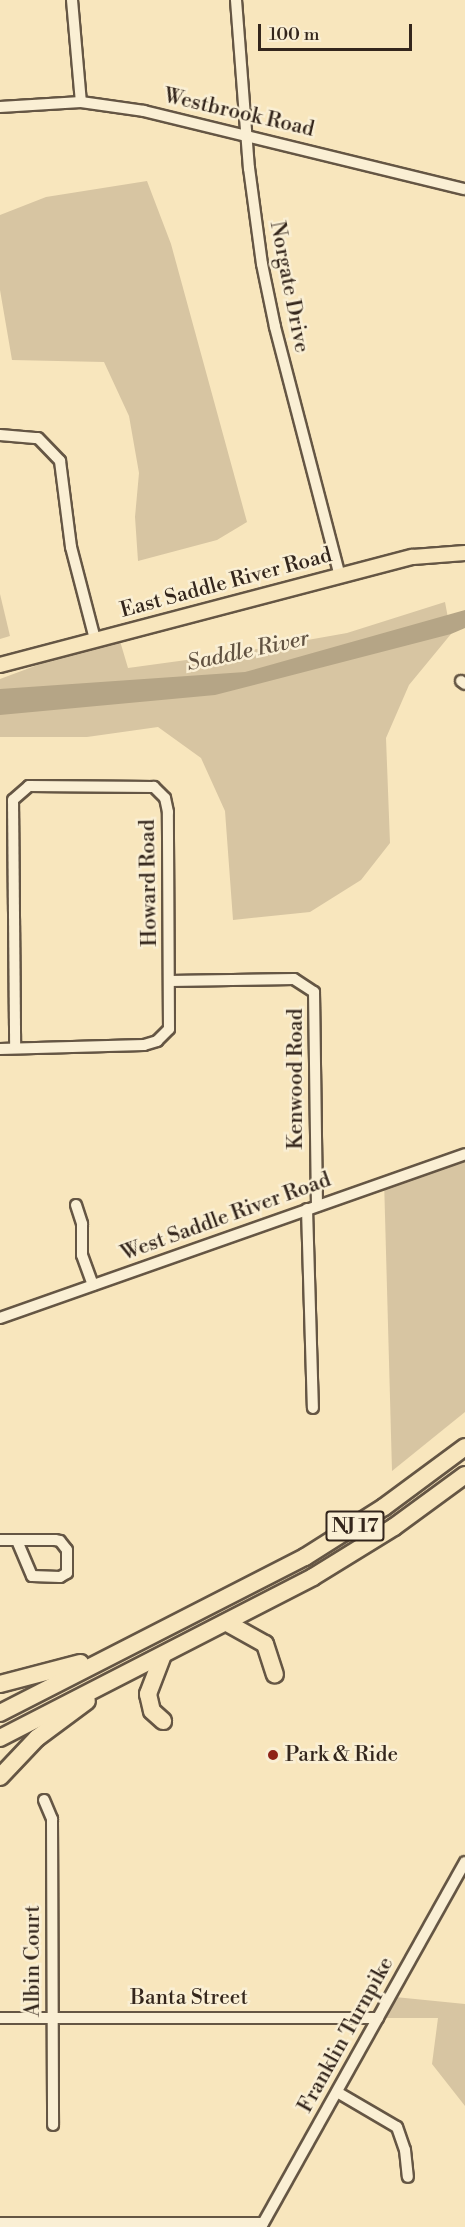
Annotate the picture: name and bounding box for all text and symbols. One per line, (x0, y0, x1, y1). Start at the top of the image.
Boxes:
scale bar (261, 12, 416, 50)
text: 100 m (269, 23, 320, 46)
street label: Westbrook Road (161, 83, 317, 143)
street label: Norgate Drive (264, 219, 314, 355)
street label: East Saddle River Road (117, 543, 335, 623)
water label: Saddle River (184, 625, 312, 677)
street label: Howard Road (135, 819, 163, 947)
street label: Kenwood Road (283, 1008, 309, 1150)
street label: West Saddle River Road (118, 1167, 334, 1267)
road number: NJ 17 (325, 1509, 385, 1543)
place label: Park & Ride (285, 1742, 398, 1768)
marker: Park & Ride (266, 1748, 280, 1762)
street label: Albin Court (20, 1905, 46, 2017)
street label: Franklin Turnpike (293, 1953, 399, 2117)
street label: Banta Street (130, 1985, 248, 2011)

